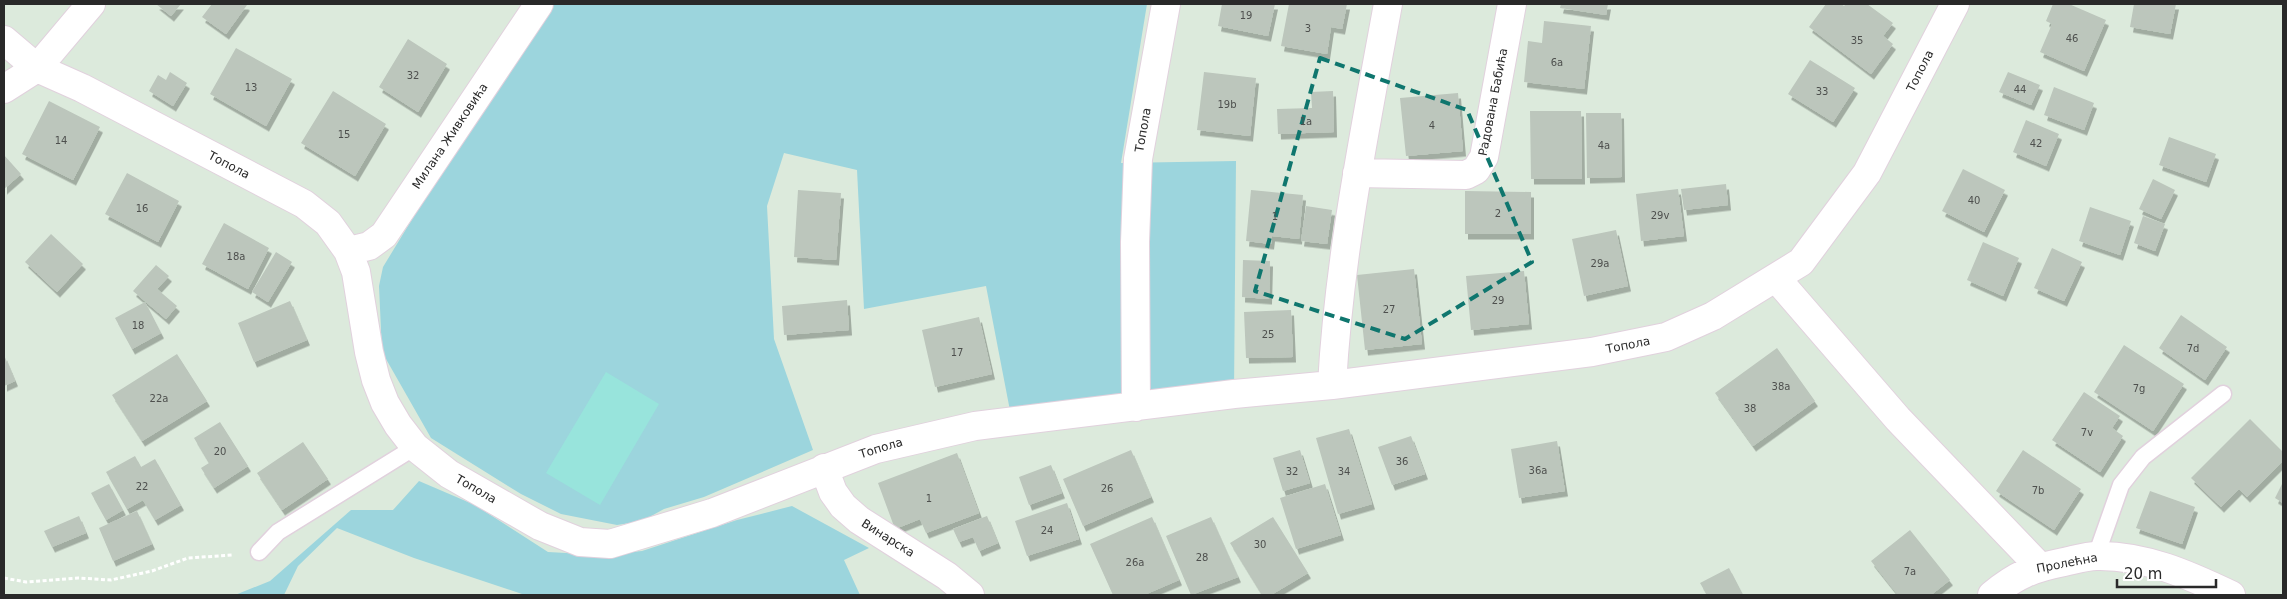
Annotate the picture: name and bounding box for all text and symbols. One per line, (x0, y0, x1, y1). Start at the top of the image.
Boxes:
house number: 19 (1240, 10, 1252, 21)
house number: 3 (1305, 23, 1311, 34)
house number: 46 (2066, 33, 2078, 44)
house number: 35 (1851, 35, 1863, 46)
street label: Радована Бабића (1476, 47, 1510, 157)
street label: Топола (1903, 48, 1936, 95)
house number: 6a (1551, 57, 1563, 68)
house number: 32 (407, 70, 419, 81)
street label: Милана Живковића (409, 80, 491, 192)
house number: 13 (245, 82, 257, 93)
house number: 44 (2014, 84, 2026, 95)
house number: 33 (1816, 86, 1828, 97)
house number: 19b (1217, 99, 1237, 110)
street label: Топола (1132, 107, 1154, 154)
house number: 1a (1300, 116, 1312, 127)
house number: 4 (1429, 120, 1435, 131)
house number: 15 (338, 129, 350, 140)
house number: 14 (55, 135, 67, 146)
house number: 42 (2030, 138, 2042, 149)
house number: 4a (1598, 140, 1610, 151)
street label: Топола (205, 148, 252, 182)
house number: 40 (1968, 195, 1980, 206)
house number: 16 (136, 203, 148, 214)
house number: 2 (1495, 208, 1501, 219)
house number: 29v (1651, 210, 1669, 221)
house number: 1 (1272, 211, 1278, 222)
house number: 18a (227, 251, 245, 262)
house number: 29a (1591, 258, 1609, 269)
house number: 29 (1492, 295, 1504, 306)
house number: 27 (1383, 304, 1395, 315)
house number: 18 (132, 320, 144, 331)
house number: 25 (1262, 329, 1274, 340)
street label: Топола (1604, 334, 1651, 356)
house number: 7d (2187, 343, 2199, 354)
house number: 17 (951, 347, 963, 358)
house number: 38a (1772, 381, 1790, 392)
house number: 7g (2133, 383, 2145, 394)
house number: 22a (150, 393, 168, 404)
house number: 38 (1744, 403, 1756, 414)
house number: 7v (2081, 427, 2093, 438)
street label: Топола (857, 435, 905, 462)
house number: 20 (214, 446, 226, 457)
house number: 36 (1396, 456, 1408, 467)
house number: 36a (1529, 465, 1547, 476)
house number: 32 (1286, 466, 1298, 477)
house number: 34 (1338, 466, 1350, 477)
street label: Топола (452, 471, 499, 506)
house number: 22 (136, 481, 148, 492)
house number: 26 (1101, 483, 1113, 494)
house number: 7b (2032, 485, 2044, 496)
house number: 1 (926, 493, 932, 504)
street label: Винарска (859, 516, 917, 560)
house number: 24 (1041, 525, 1053, 536)
house number: 30 (1254, 539, 1266, 550)
street label: Пролећна (2035, 550, 2099, 576)
house number: 28 (1196, 552, 1208, 563)
scale bar (2117, 556, 2216, 588)
house number: 26a (1126, 557, 1144, 568)
text: 20 m (2124, 565, 2162, 583)
house number: 7a (1904, 566, 1916, 577)

